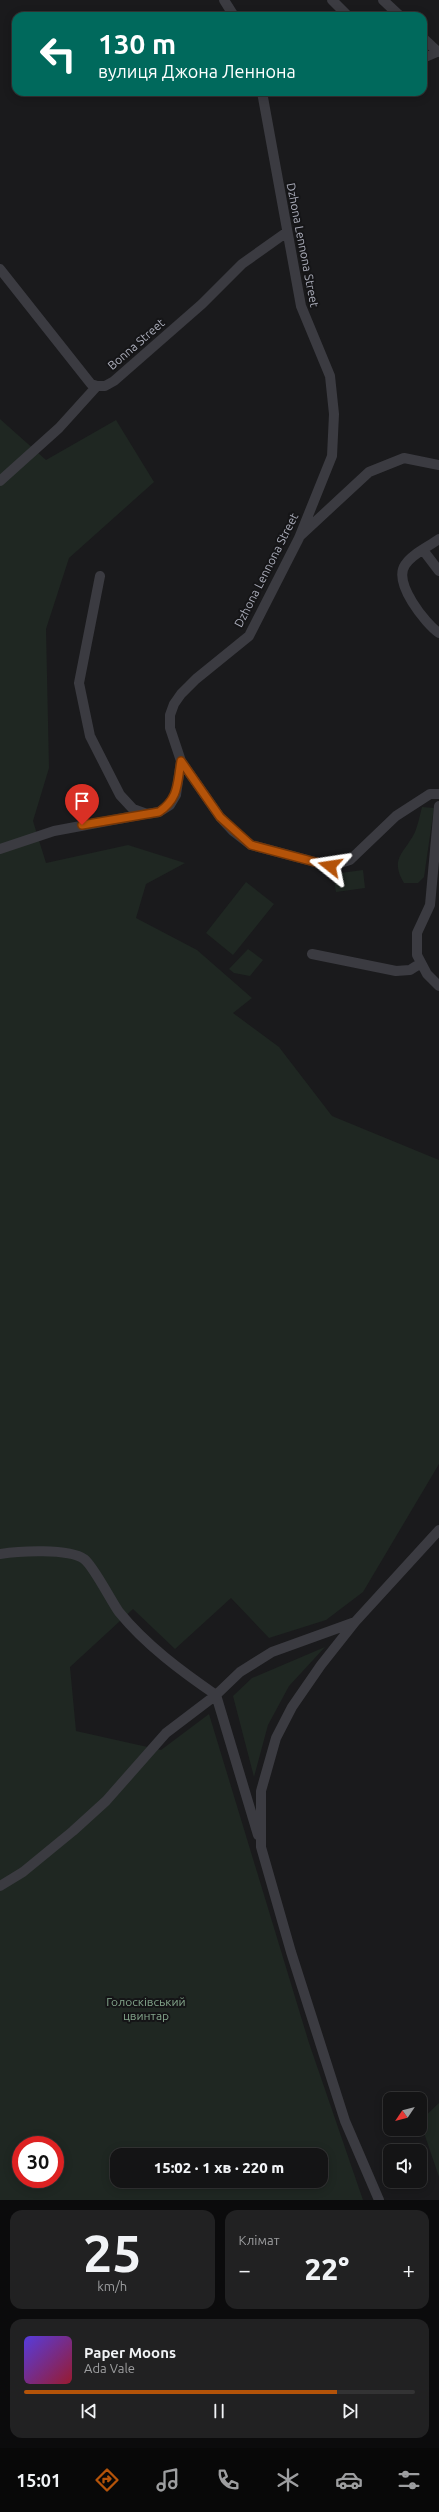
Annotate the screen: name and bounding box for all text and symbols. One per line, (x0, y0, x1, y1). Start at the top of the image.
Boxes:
icon: left (32, 28, 84, 80)
text: 130 m (98, 28, 176, 59)
text: вулиця Джона Леннона (98, 61, 296, 81)
street label: Dzhona Lennona Street (285, 182, 321, 309)
street label: Bonna Street (105, 316, 167, 372)
street label: Dzhona Lennona Street (232, 511, 301, 629)
pin (65, 784, 99, 825)
icon: arrive (71, 790, 93, 812)
position arrow (309, 845, 351, 887)
park label: Голосківський цвинтар (106, 1995, 186, 2022)
north arrow (383, 2092, 427, 2136)
map controls (383, 2092, 427, 2188)
speed limit sign: 30 (12, 2136, 64, 2188)
button: sound (383, 2144, 427, 2188)
text: 15:02 · 1 хв · 220 m (154, 2159, 284, 2176)
text: 25 (83, 2224, 142, 2282)
text: Клімат (239, 2233, 279, 2247)
text: 22° (304, 2252, 349, 2286)
text: − (239, 2257, 251, 2282)
text: + (403, 2257, 415, 2282)
text: km/h (97, 2279, 127, 2293)
text: Paper Moons (84, 2344, 176, 2361)
text: Ada Vale (84, 2361, 135, 2375)
icon: previous (78, 2400, 100, 2422)
icon: pause (208, 2400, 230, 2422)
icon: next (339, 2400, 361, 2422)
icon: directions (93, 2466, 121, 2494)
icon: music (154, 2466, 182, 2494)
icon: phone (214, 2466, 242, 2494)
icon: climate (274, 2466, 302, 2494)
icon: car (335, 2466, 363, 2494)
icon: filters (395, 2466, 423, 2494)
text: 15:01 (16, 2470, 61, 2490)

